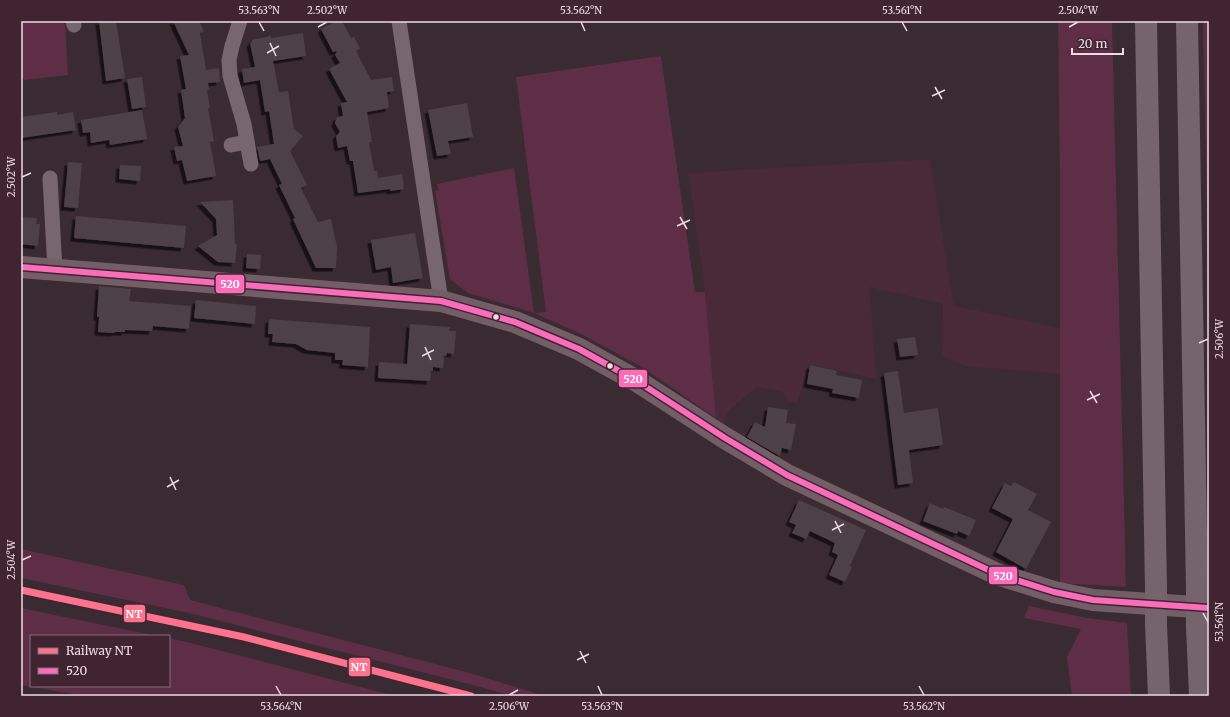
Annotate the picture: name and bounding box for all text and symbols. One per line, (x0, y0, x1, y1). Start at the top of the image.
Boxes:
text: 53.563°N (238, 4, 280, 17)
text: 2.502°W (307, 4, 348, 17)
text: 53.562°N (560, 4, 602, 17)
text: 53.561°N (882, 4, 922, 17)
text: 2.504°W (1058, 4, 1099, 17)
scale bar (1072, 30, 1123, 56)
text: 20 m (1078, 36, 1107, 51)
text: 2.502°W (5, 156, 18, 197)
line badge: 520 (215, 274, 245, 294)
text: 520 (220, 277, 240, 291)
unlabelled marker (491, 312, 501, 322)
text: 2.506°W (1213, 318, 1226, 359)
unlabelled marker (605, 361, 615, 371)
line badge: 520 (618, 369, 648, 388)
text: 520 (623, 372, 643, 386)
text: 2.504°W (5, 539, 18, 580)
line badge: 520 (988, 566, 1018, 585)
text: 520 (993, 569, 1013, 583)
text: 53.561°N (1213, 602, 1226, 642)
line badge: NT (123, 604, 146, 623)
text: NT (126, 607, 143, 621)
legend (30, 635, 170, 687)
text: Railway NT (66, 643, 133, 658)
line badge: NT (348, 657, 371, 677)
text: NT (351, 660, 368, 674)
text: 520 (66, 663, 87, 678)
text: 53.564°N (260, 700, 302, 713)
text: 2.506°W (489, 700, 530, 713)
text: 53.563°N (581, 700, 623, 713)
text: 53.562°N (903, 700, 945, 713)

